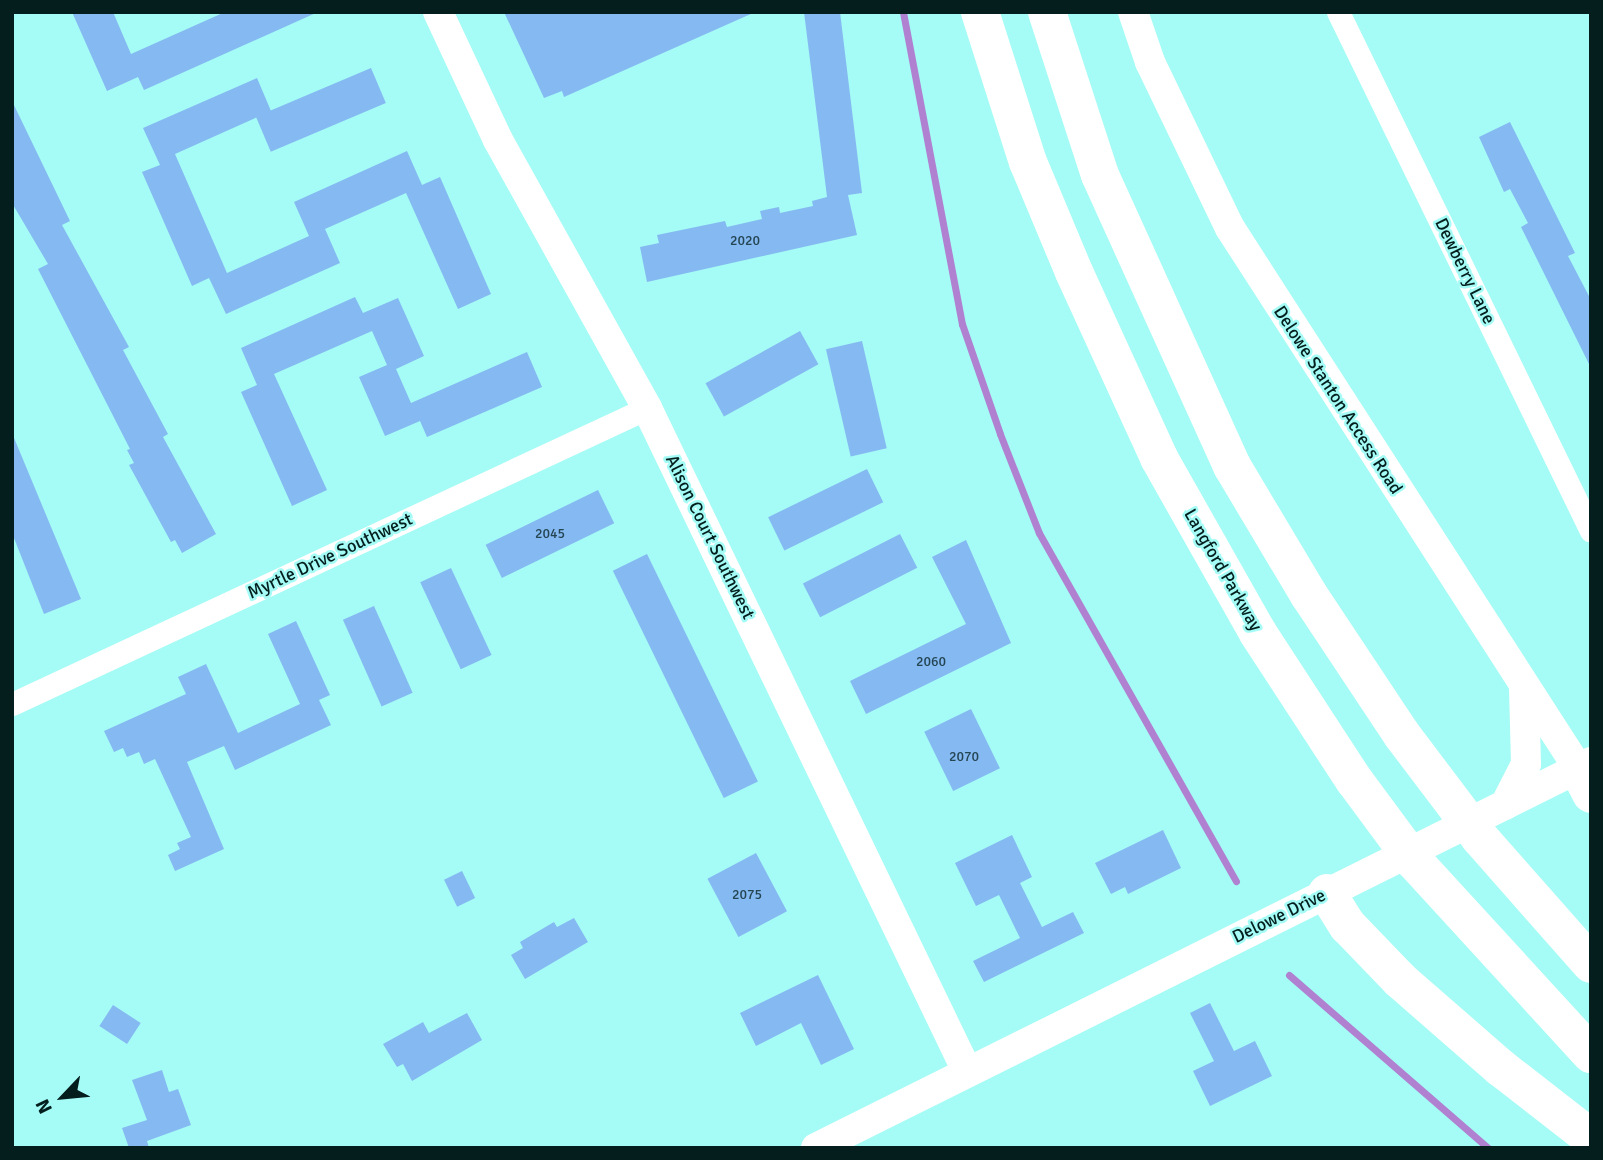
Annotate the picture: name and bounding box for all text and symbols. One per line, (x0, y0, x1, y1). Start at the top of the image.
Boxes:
street label: Dewberry Lane (1430, 214, 1500, 328)
house number: 2020 (730, 233, 760, 249)
street label: Delowe Stanton Access Road (1269, 302, 1407, 498)
street label: Alison Court Southwest (661, 451, 759, 623)
street label: Langford Parkway (1179, 505, 1267, 635)
street label: Myrtle Drive Southwest (244, 508, 416, 604)
house number: 2045 (535, 526, 565, 542)
house number: 2060 (916, 654, 946, 670)
house number: 2070 (949, 749, 979, 765)
street label: Delowe Drive (1229, 884, 1329, 948)
house number: 2075 (732, 887, 762, 903)
north arrow (28, 1062, 98, 1132)
text: N (30, 1095, 58, 1117)

